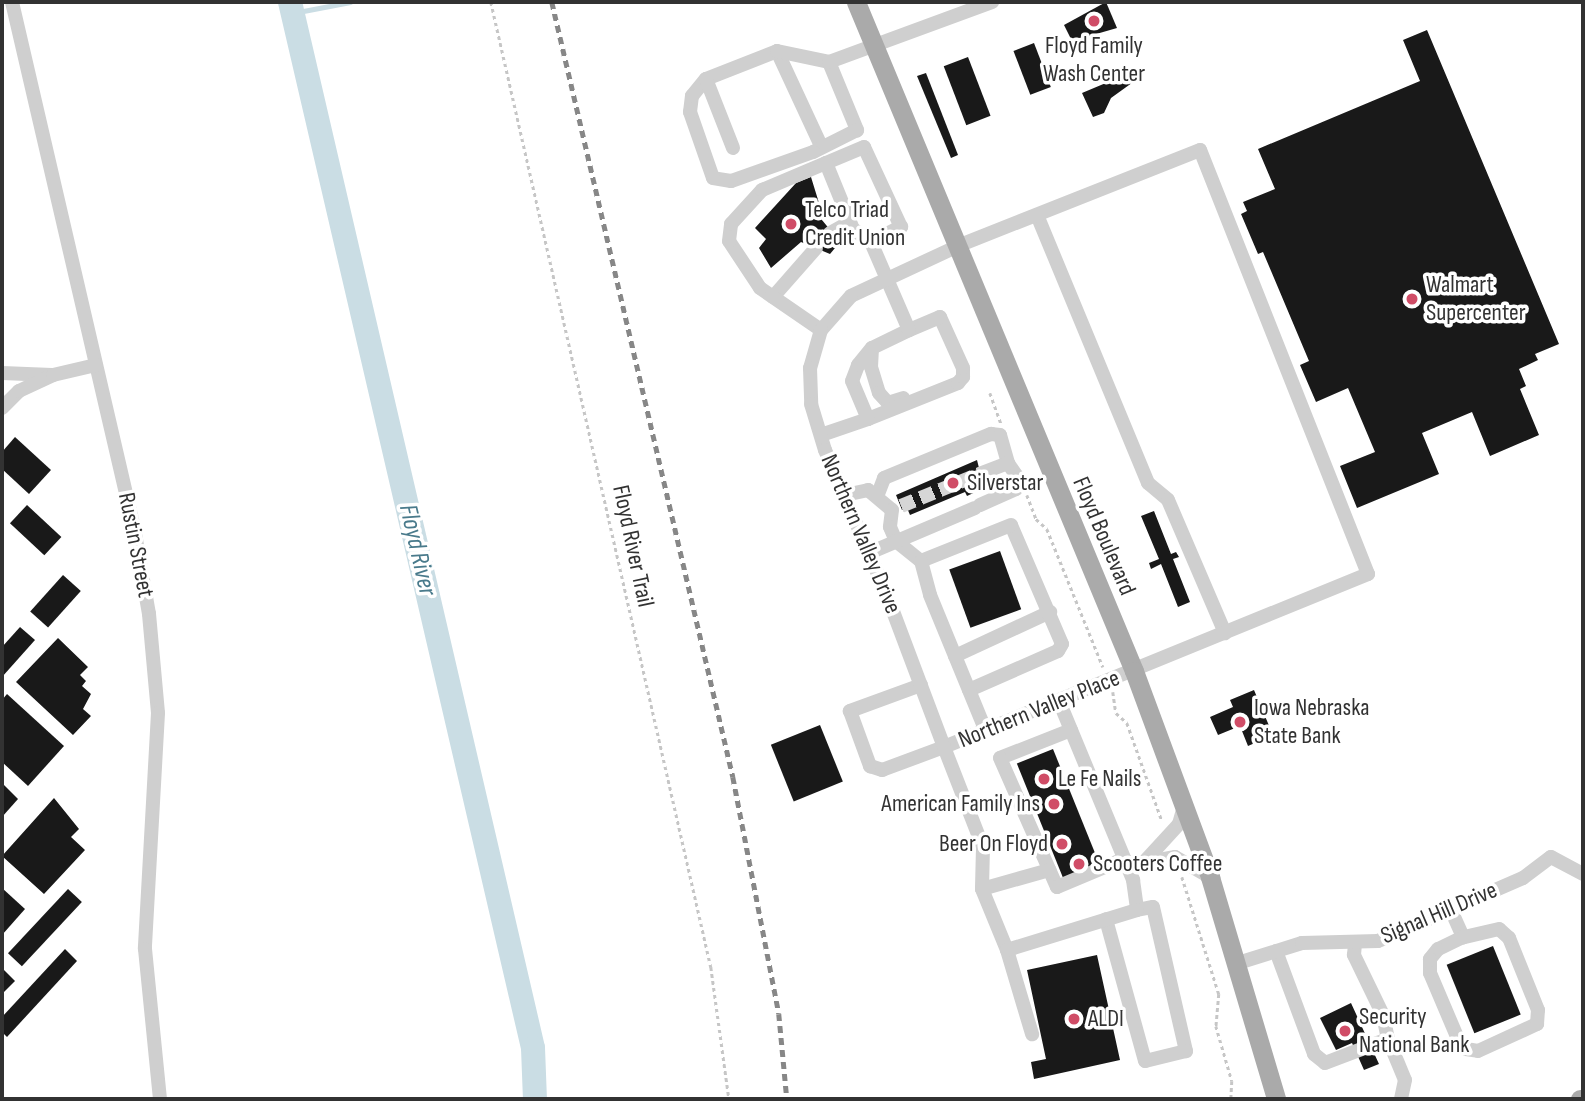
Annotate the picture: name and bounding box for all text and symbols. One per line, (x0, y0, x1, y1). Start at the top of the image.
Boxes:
marker: Floyd Family Wash Center (1086, 13, 1102, 29)
place label: Floyd Family Wash Center (1043, 32, 1145, 88)
place label: Telco Triad Credit Union (805, 196, 905, 252)
marker: Telco Triad Credit Union (783, 216, 799, 232)
place label: Walmart Supercenter (1426, 271, 1526, 327)
marker: Walmart Supercenter (1404, 291, 1420, 307)
street label: Northern Valley Drive (814, 450, 908, 618)
place label: Silverstar (967, 469, 1043, 497)
street label: Floyd Boulevard (1066, 473, 1142, 599)
marker: Silverstar (945, 475, 961, 491)
street label: Floyd River Trail (606, 482, 660, 610)
street label: Rustin Street (112, 490, 160, 600)
water label: Floyd River (391, 501, 443, 599)
street label: Northern Valley Place (954, 664, 1124, 754)
place label: Iowa Nebraska State Bank (1254, 694, 1370, 750)
marker: Iowa Nebraska State Bank (1232, 714, 1248, 730)
place label: Le Fe Nails (1058, 765, 1141, 793)
marker: Le Fe Nails (1036, 771, 1052, 787)
place label: American Family Ins (881, 790, 1040, 818)
marker: American Family Ins (1046, 796, 1062, 812)
place label: Beer On Floyd (939, 830, 1048, 858)
marker: Beer On Floyd (1054, 836, 1070, 852)
place label: Scooters Coffee (1093, 850, 1222, 878)
marker: Scooters Coffee (1071, 856, 1087, 872)
street label: Signal Hill Drive (1377, 876, 1501, 950)
place label: Security National Bank (1359, 1003, 1469, 1059)
place label: ALDI (1088, 1005, 1124, 1033)
marker: ALDI (1066, 1011, 1082, 1027)
marker: Security National Bank (1337, 1023, 1353, 1039)

